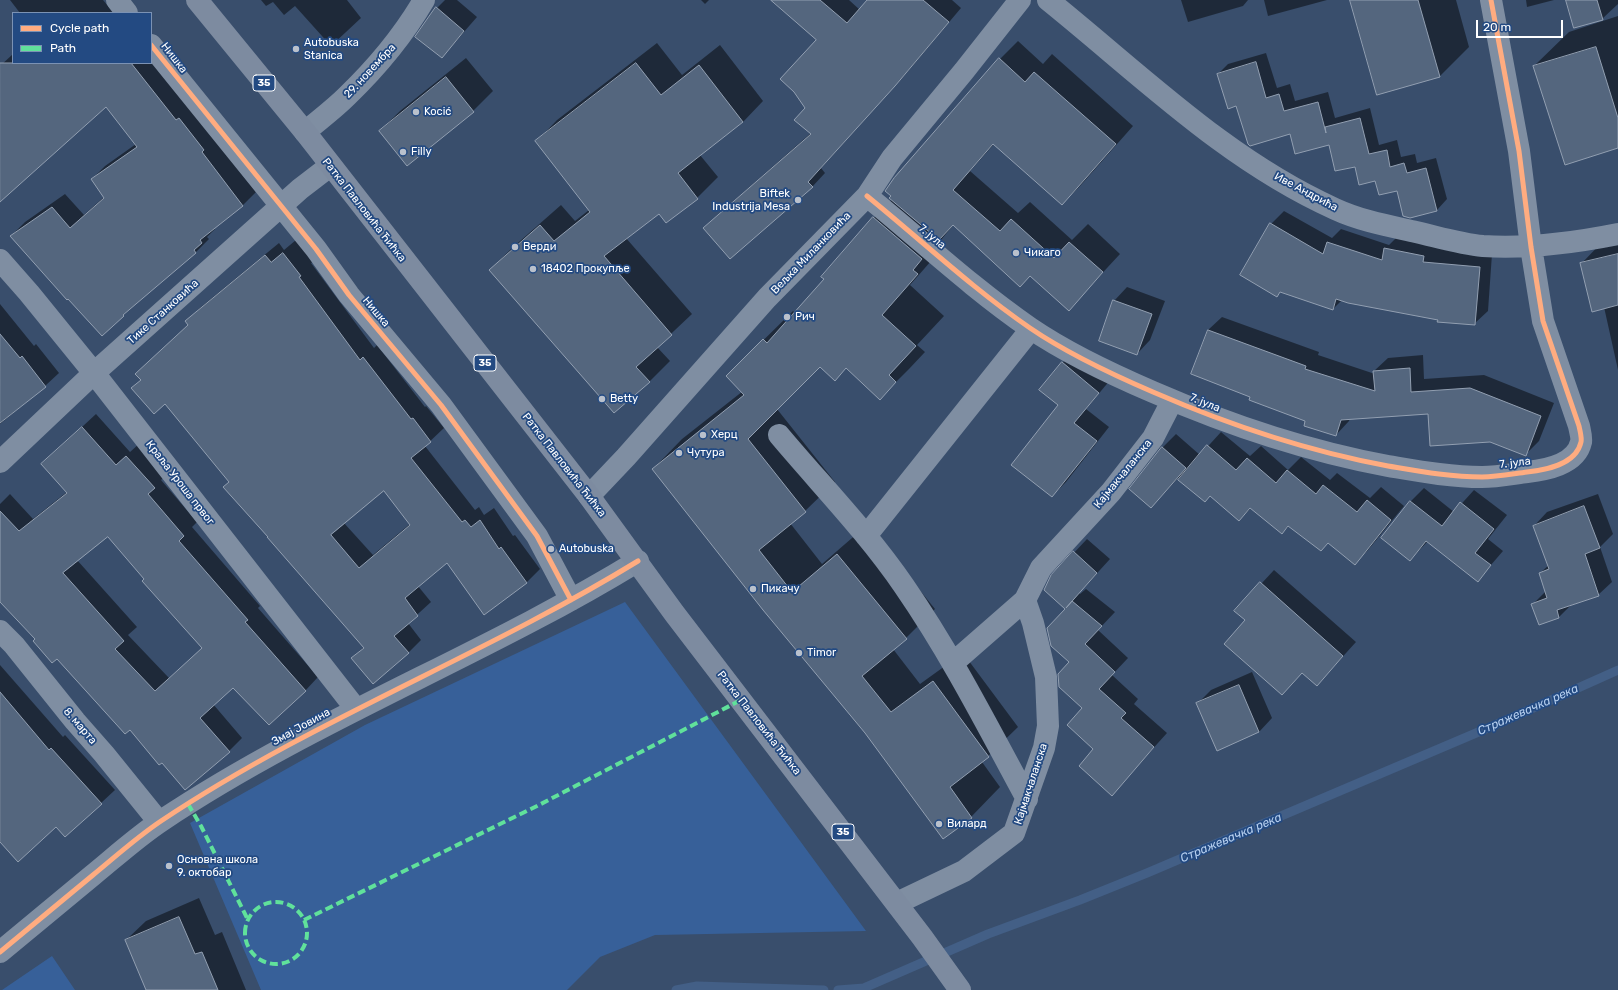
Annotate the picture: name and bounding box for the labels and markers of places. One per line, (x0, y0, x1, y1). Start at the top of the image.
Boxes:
place label: Autobuska Stanica (304, 36, 359, 62)
marker: Autobuska Stanica (291, 44, 301, 54)
place label: Kocić (424, 105, 451, 119)
marker: Kocić (411, 107, 421, 117)
place label: Filly (411, 145, 432, 159)
marker: Filly (398, 147, 408, 157)
place label: Biftek Industrija Mesa (712, 187, 790, 213)
marker: Biftek Industrija Mesa (793, 195, 803, 205)
place label: Верди (523, 240, 556, 254)
marker: Верди (510, 242, 520, 252)
place label: Чикаго (1024, 246, 1061, 260)
marker: Чикаго (1011, 248, 1021, 258)
place label: 18402 Прокупље (541, 262, 630, 276)
marker: 18402 Прокупље (528, 264, 538, 274)
place label: Рич (795, 310, 815, 324)
marker: Рич (782, 312, 792, 322)
place label: Betty (610, 392, 638, 406)
marker: Betty (597, 394, 607, 404)
place label: Херц (711, 428, 737, 442)
marker: Херц (698, 430, 708, 440)
place label: Чутура (687, 446, 725, 460)
marker: Чутура (674, 448, 684, 458)
place label: Autobuska (559, 542, 614, 556)
marker: Autobuska (546, 544, 556, 554)
place label: Пикачу (761, 582, 800, 596)
marker: Пикачу (748, 584, 758, 594)
place label: Timor (807, 646, 836, 660)
marker: Timor (794, 648, 804, 658)
place label: Вилард (947, 817, 987, 831)
marker: Вилард (934, 819, 944, 829)
place label: Основна школа 9. октобар (177, 853, 258, 879)
marker: Основна школа 9. октобар (164, 861, 174, 871)

